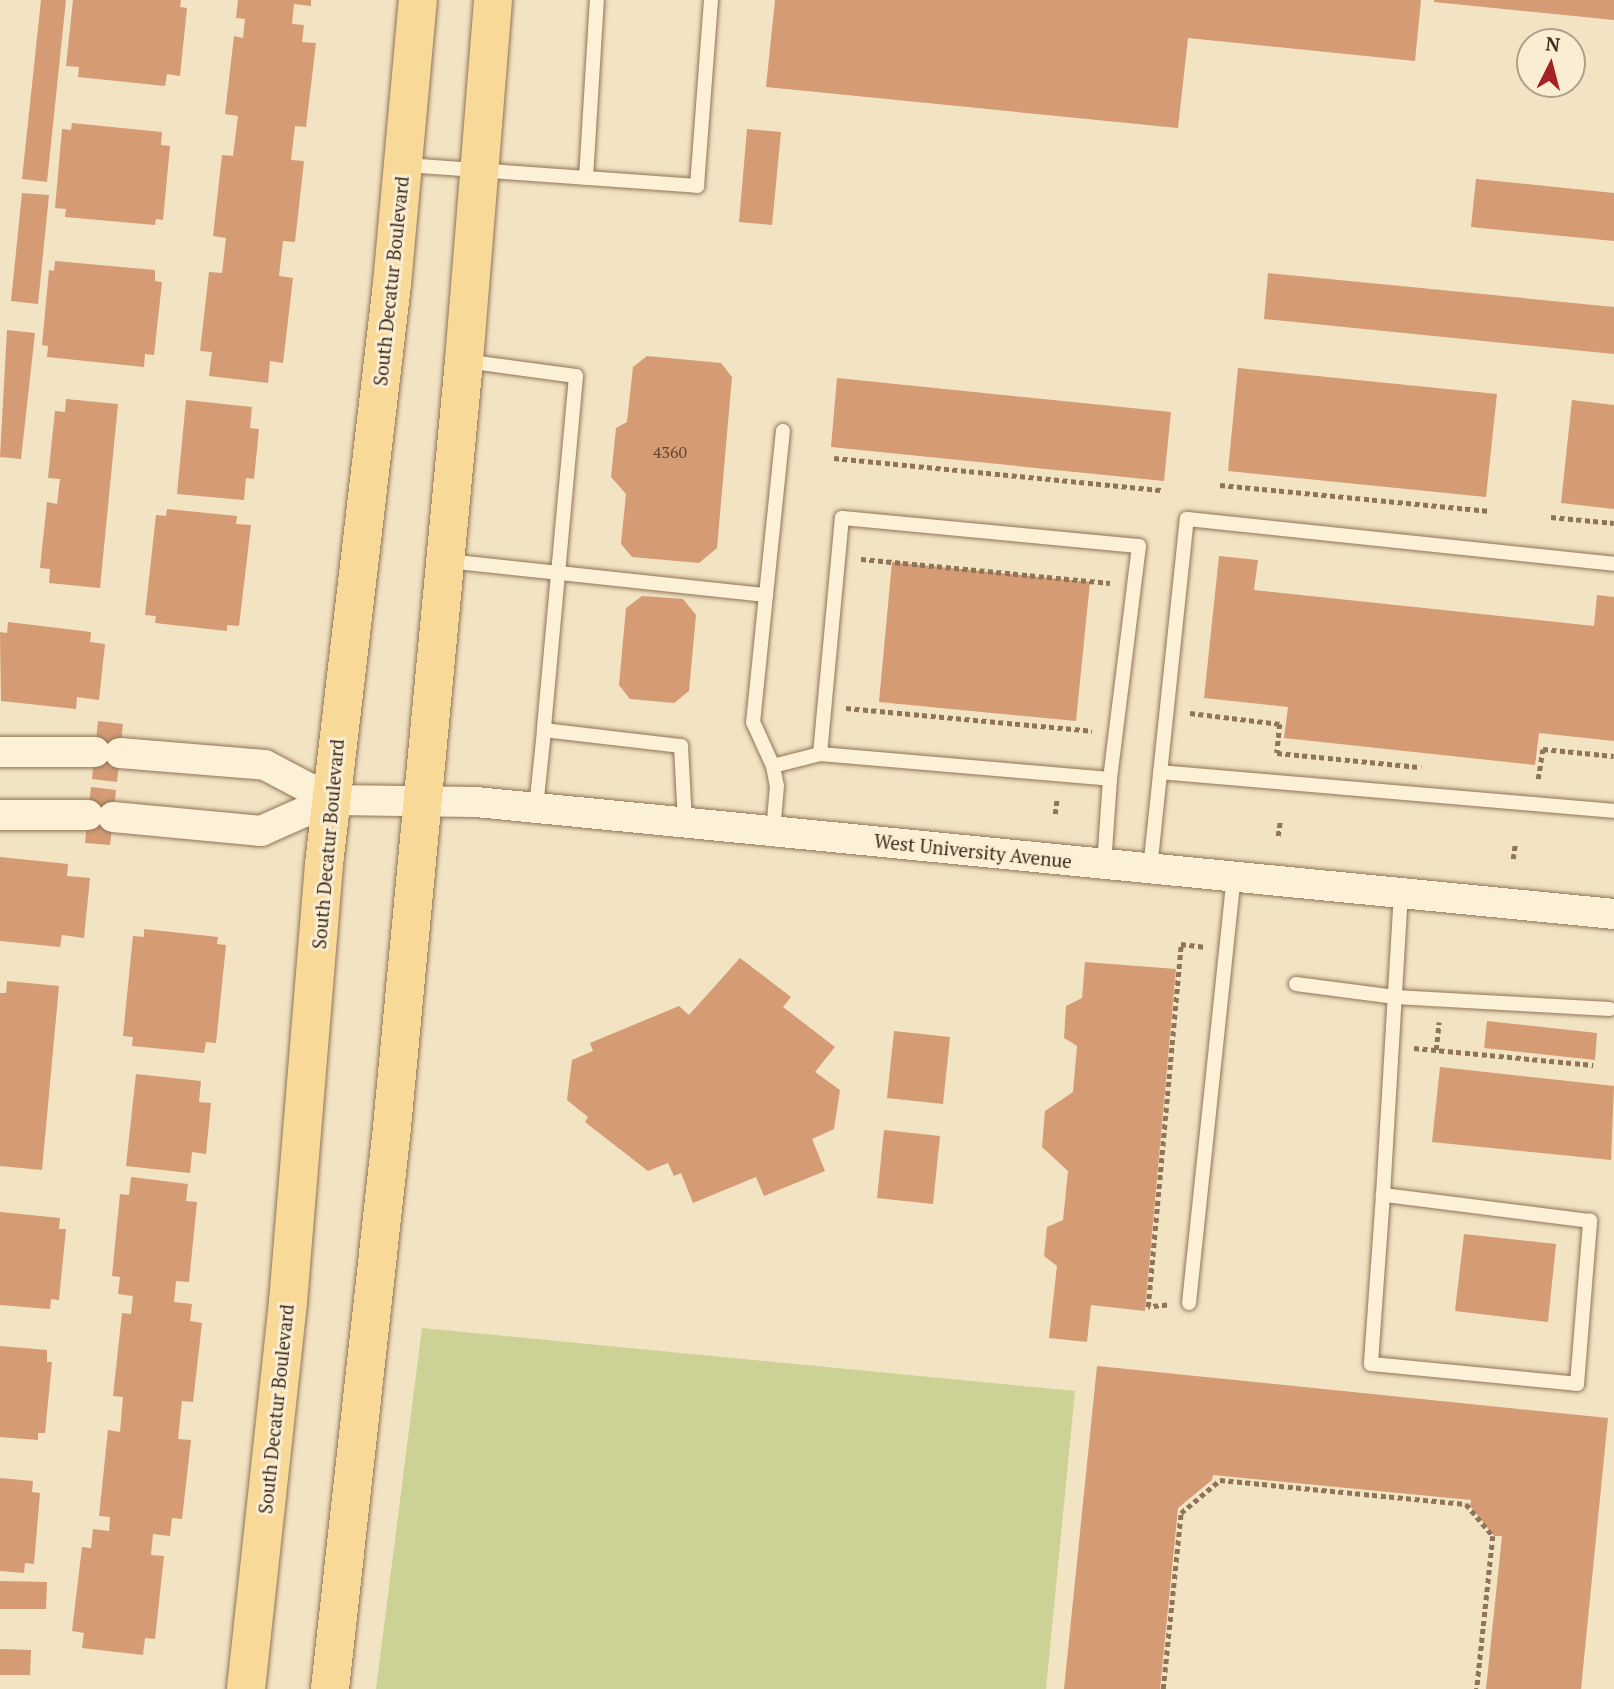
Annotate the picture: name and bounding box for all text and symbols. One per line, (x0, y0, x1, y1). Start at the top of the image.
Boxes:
north arrow (1516, 28, 1586, 98)
text: N (1545, 30, 1562, 57)
street label: South Decatur Boulevard (369, 175, 413, 387)
house number: 4360 (653, 442, 687, 462)
street label: South Decatur Boulevard (307, 738, 349, 950)
street label: West University Avenue (873, 829, 1073, 873)
street label: South Decatur Boulevard (254, 1303, 298, 1515)

